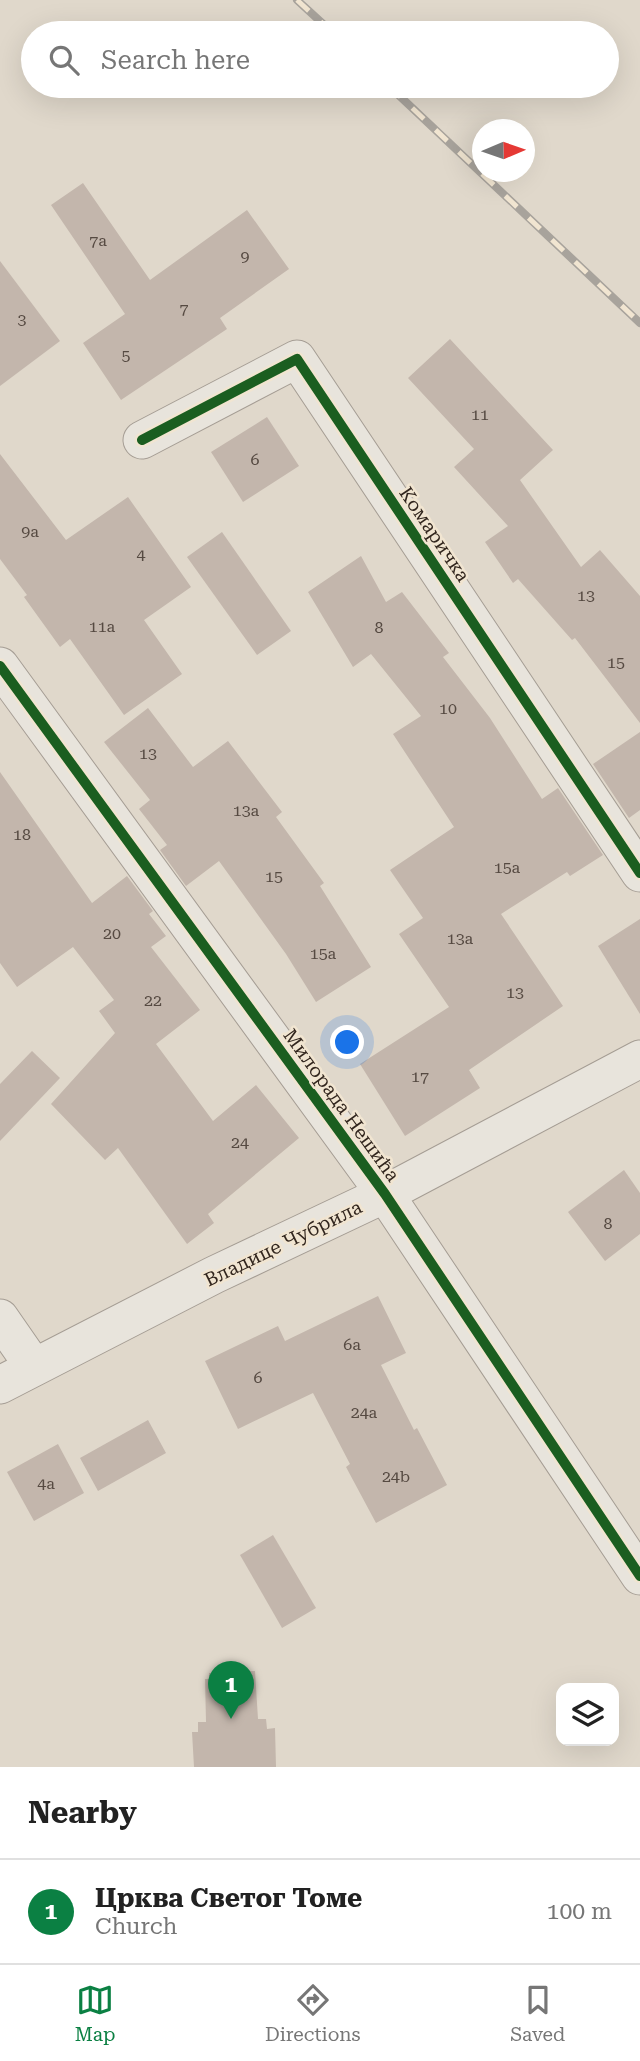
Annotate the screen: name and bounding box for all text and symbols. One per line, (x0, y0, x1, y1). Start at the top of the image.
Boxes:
search box (21, 21, 619, 98)
icon: search (45, 41, 83, 79)
text: Search here (101, 45, 250, 75)
north arrow (472, 119, 535, 182)
house number: 7a (89, 231, 107, 250)
house number: 9 (241, 247, 250, 266)
house number: 7 (180, 299, 189, 318)
house number: 3 (18, 310, 27, 329)
house number: 5 (122, 346, 131, 365)
house number: 11 (471, 405, 489, 424)
house number: 6 (251, 450, 260, 469)
street label: Комаричка (394, 482, 475, 587)
house number: 9a (21, 522, 39, 541)
house number: 4 (137, 545, 146, 564)
house number: 13 (577, 586, 595, 605)
house number: 11a (89, 617, 116, 636)
house number: 8 (375, 618, 384, 637)
house number: 15 (607, 653, 625, 672)
house number: 10 (439, 699, 457, 718)
house number: 13 (139, 744, 157, 763)
house number: 13a (233, 801, 260, 820)
house number: 18 (13, 825, 31, 844)
house number: 15a (494, 858, 521, 877)
house number: 15 (265, 867, 283, 886)
house number: 20 (103, 924, 121, 943)
house number: 13a (447, 929, 474, 948)
house number: 15a (310, 944, 337, 963)
house number: 13 (506, 983, 524, 1002)
house number: 22 (144, 991, 162, 1010)
street label: Милорада Нешића (279, 1024, 405, 1187)
your location (330, 1025, 364, 1059)
house number: 17 (411, 1067, 429, 1086)
house number: 24 (231, 1133, 249, 1152)
street label: Владице Чубрила (201, 1195, 366, 1292)
house number: 8 (604, 1214, 613, 1233)
house number: 6a (343, 1335, 361, 1354)
house number: 6 (254, 1368, 263, 1387)
house number: 24a (351, 1403, 378, 1422)
house number: 24b (382, 1467, 410, 1486)
house number: 4a (37, 1474, 55, 1493)
pin: 1 (208, 1661, 254, 1719)
map controls (556, 1683, 619, 1746)
button: layers (556, 1683, 619, 1746)
text: Nearby (28, 1795, 137, 1830)
text: Црква Светог Томе (95, 1883, 362, 1913)
text: 1 (45, 1898, 57, 1925)
text: 100 m (547, 1898, 612, 1925)
text: Church (95, 1913, 177, 1940)
tab: Map (75, 1981, 115, 2046)
tab: Directions (265, 1981, 361, 2046)
tab: Saved (510, 1981, 565, 2046)

